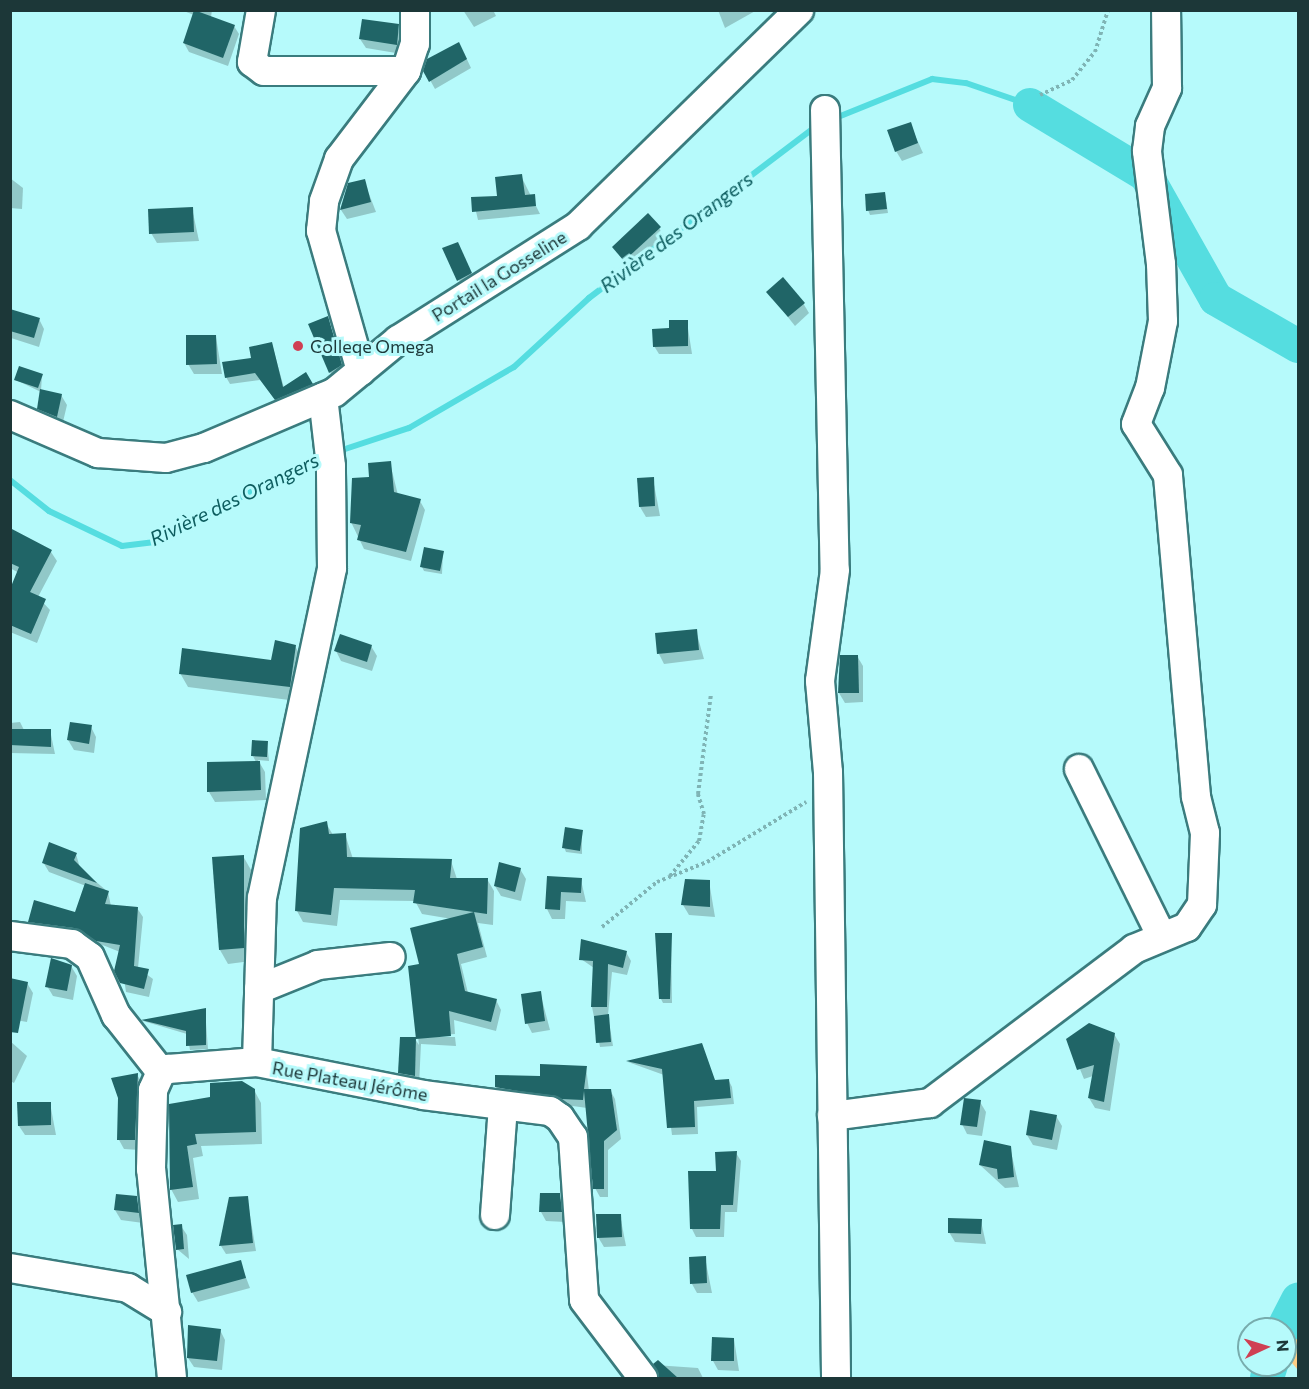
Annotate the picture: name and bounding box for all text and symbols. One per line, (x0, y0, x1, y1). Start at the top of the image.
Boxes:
water label: Rivière des Orangers (595, 167, 757, 297)
street label: Portail la Gosseline (428, 226, 570, 326)
place label: Colleqe Omega (310, 335, 434, 357)
marker: Colleqe Omega (291, 339, 305, 353)
water label: Rivière des Orangers (145, 448, 323, 550)
street label: Rue Plateau Jérôme (271, 1057, 429, 1105)
north arrow (1237, 1317, 1297, 1377)
text: N (1274, 1339, 1293, 1352)

